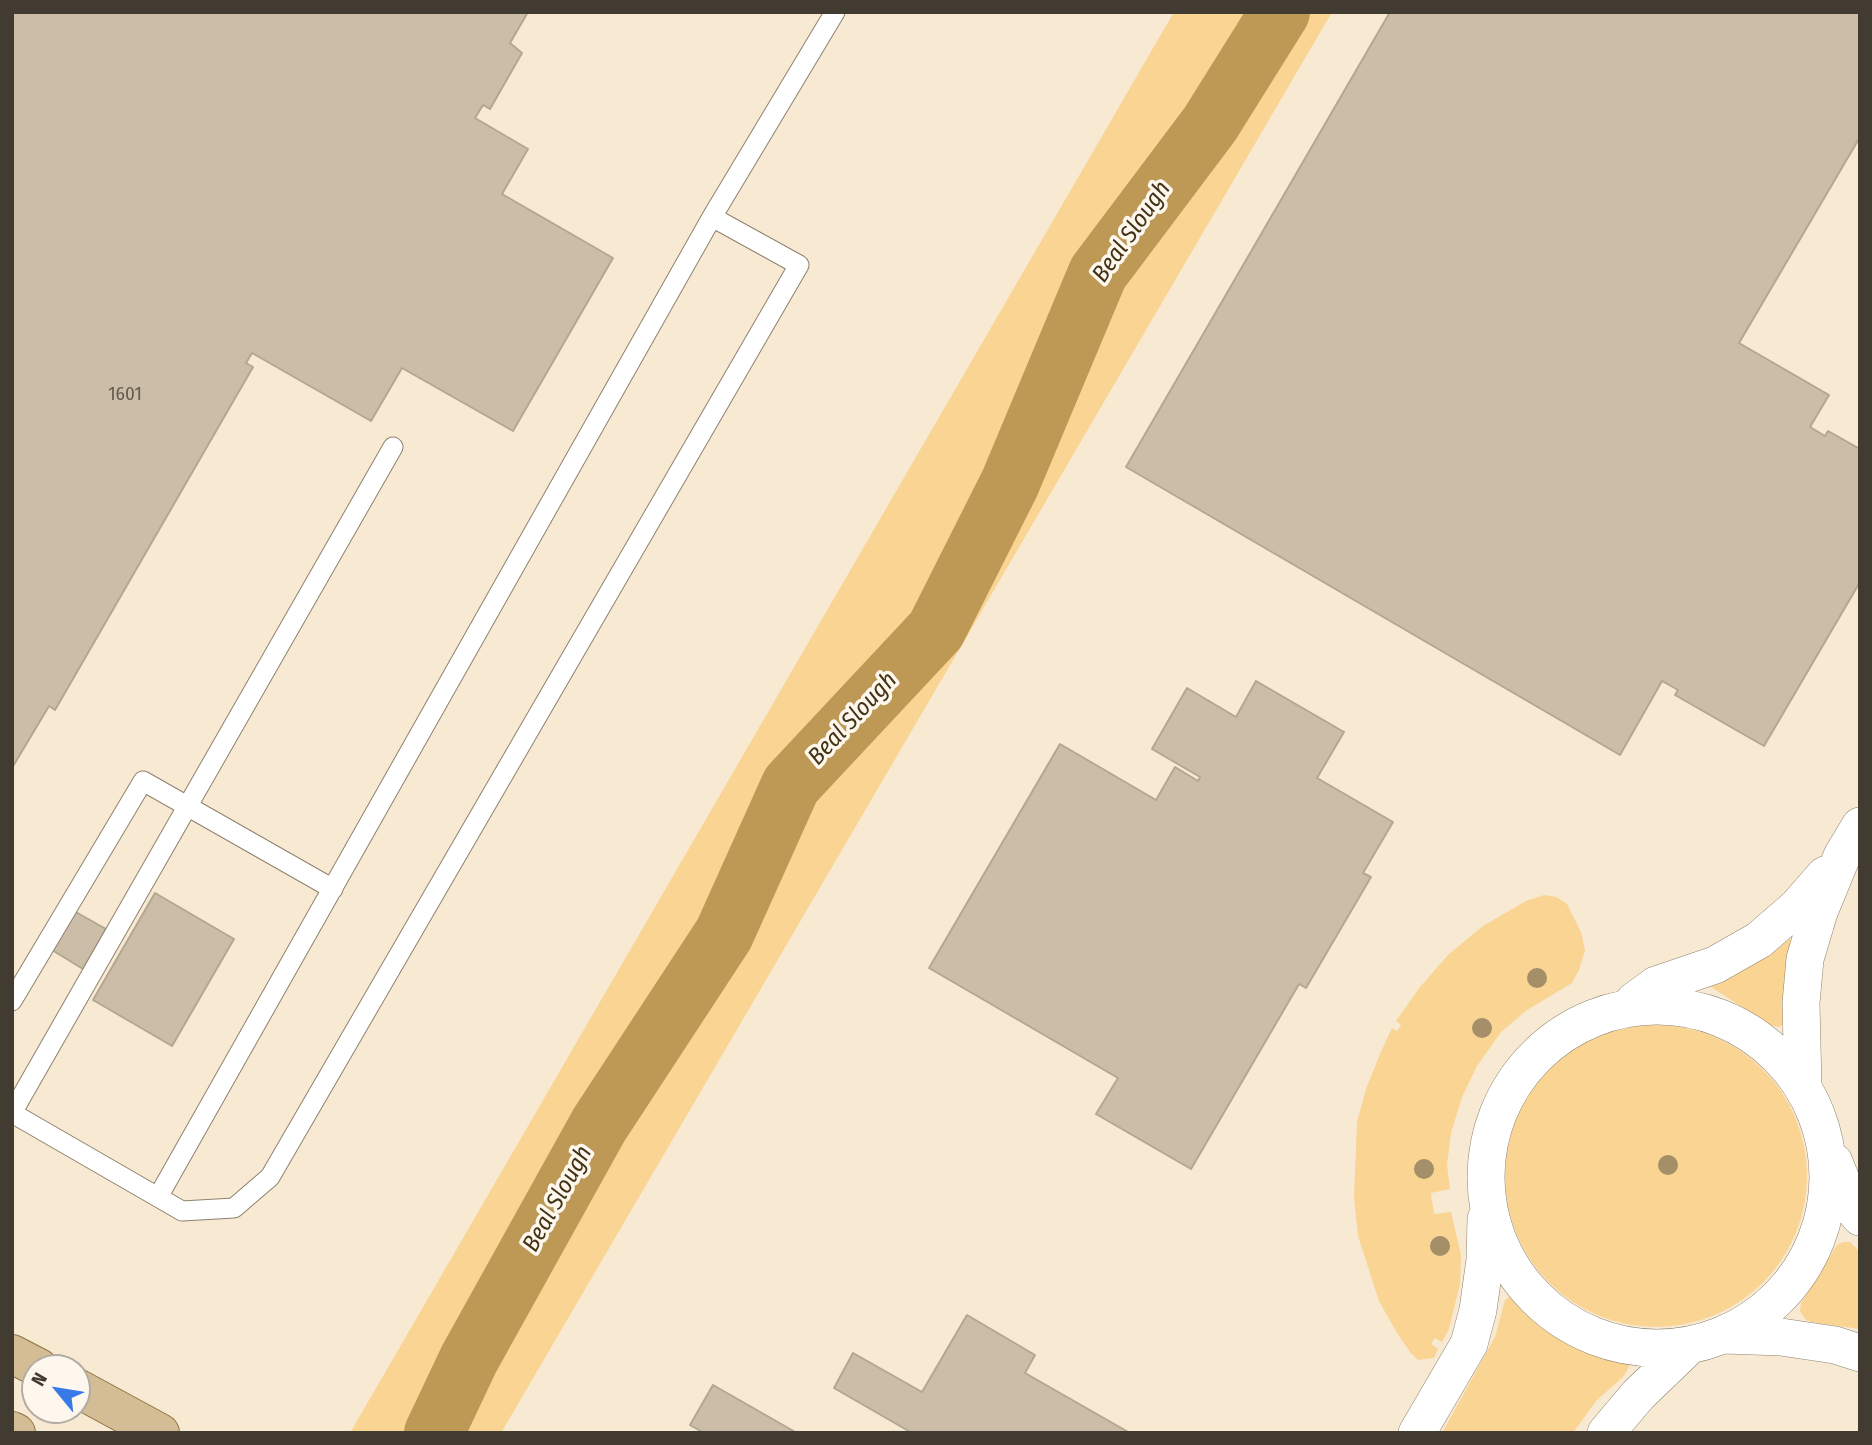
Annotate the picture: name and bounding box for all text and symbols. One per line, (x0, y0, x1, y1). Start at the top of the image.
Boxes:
water label: Beal Slough (1087, 176, 1177, 288)
house number: 1601 (108, 384, 142, 406)
water label: Beal Slough (803, 667, 903, 771)
water label: Beal Slough (517, 1141, 599, 1257)
north arrow (21, 1354, 91, 1424)
text: N (26, 1369, 52, 1390)

